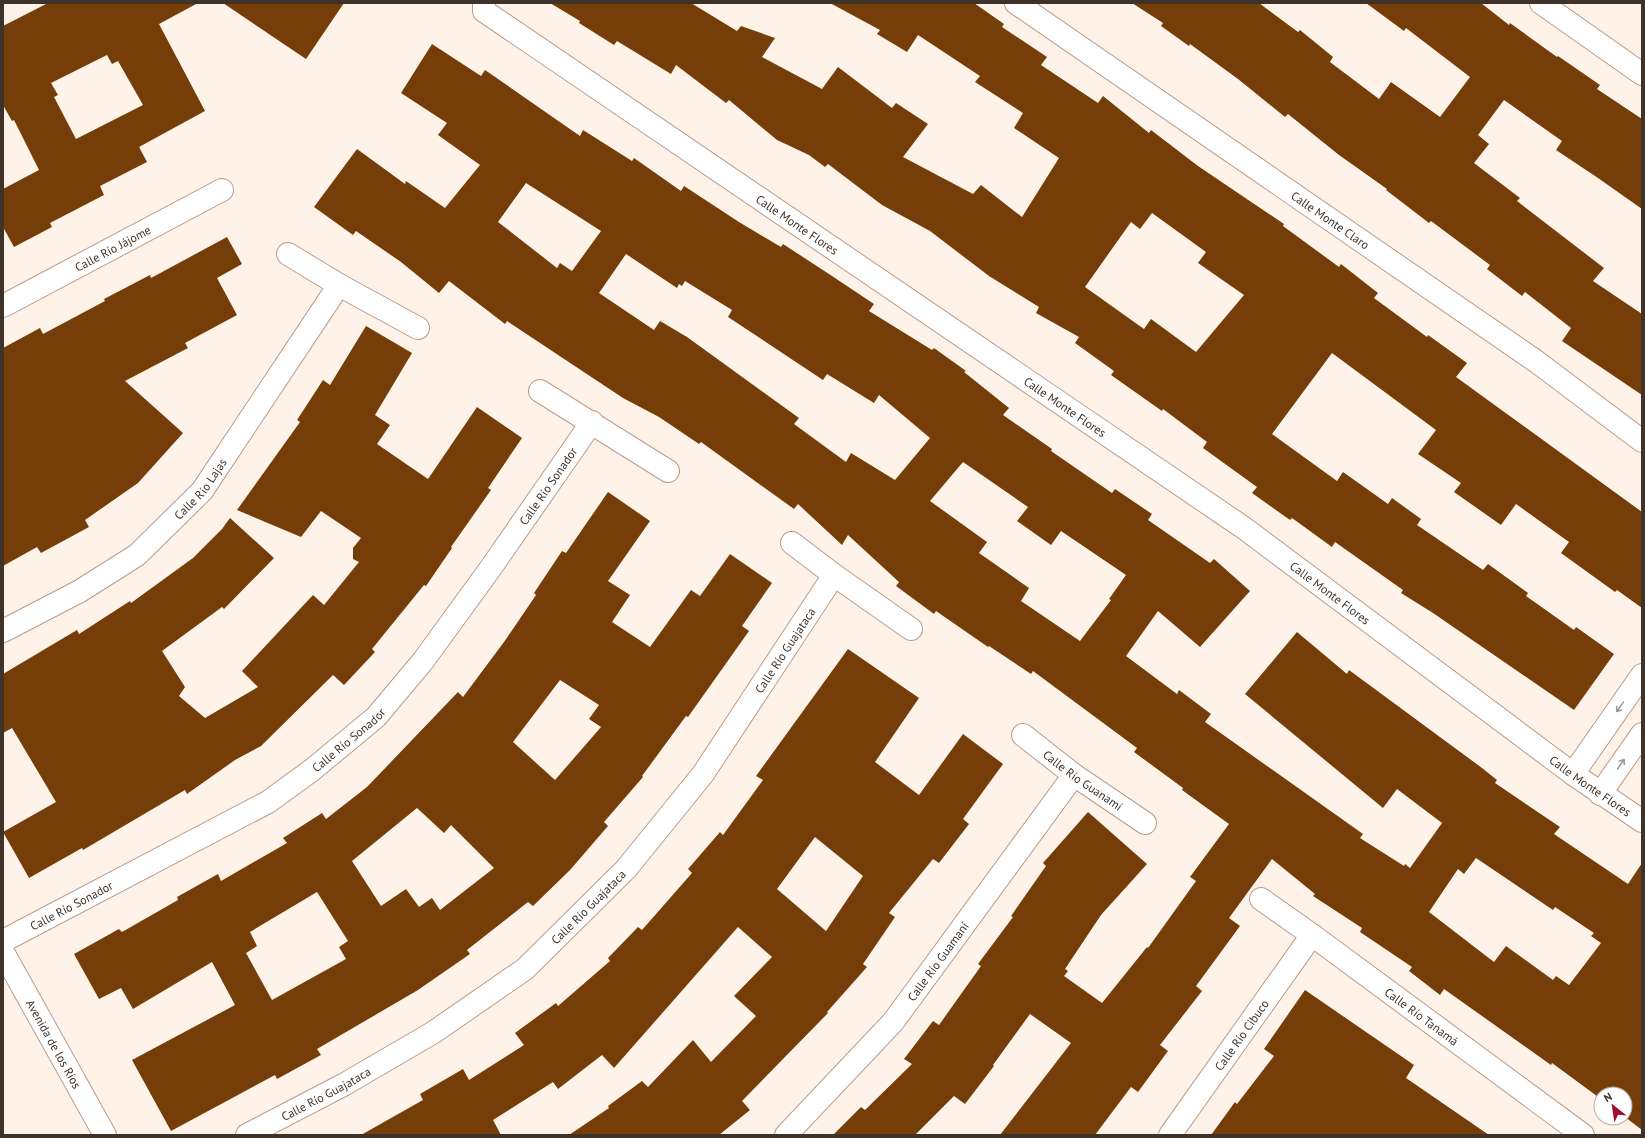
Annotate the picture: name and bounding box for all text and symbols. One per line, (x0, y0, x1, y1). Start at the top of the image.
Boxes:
street label: Calle Monte Claro (1289, 188, 1373, 252)
street label: Calle Monte Flores (753, 191, 841, 257)
street label: Calle Río Jájome (72, 222, 153, 274)
street label: Calle Monte Flores (1021, 373, 1109, 440)
street label: Calle Río Sonador (516, 444, 580, 527)
street label: Calle Río Lajas (170, 455, 229, 522)
street label: Calle Monte Flores (1287, 558, 1373, 627)
street label: Calle Río Guajataca (751, 604, 818, 696)
one-way arrow (1616, 701, 1624, 712)
street label: Calle Río Sonador (309, 705, 388, 775)
street label: Calle Río Guanamí (1040, 746, 1126, 813)
street label: Calle Monte Flores (1547, 752, 1634, 819)
one-way arrow (1617, 759, 1625, 770)
street label: Calle Río Guajataca (548, 866, 629, 947)
street label: Calle Río Sonador (27, 877, 115, 933)
street label: Calle Río Guamaní (904, 919, 971, 1004)
street label: Calle Río Tanamá (1382, 984, 1462, 1048)
street label: Calle Río Cibuco (1211, 996, 1271, 1073)
street label: Avenida de los Ríos (23, 997, 85, 1091)
street label: Calle Río Guajataca (278, 1063, 373, 1123)
north arrow (1593, 1086, 1633, 1126)
text: N (1601, 1089, 1615, 1105)

